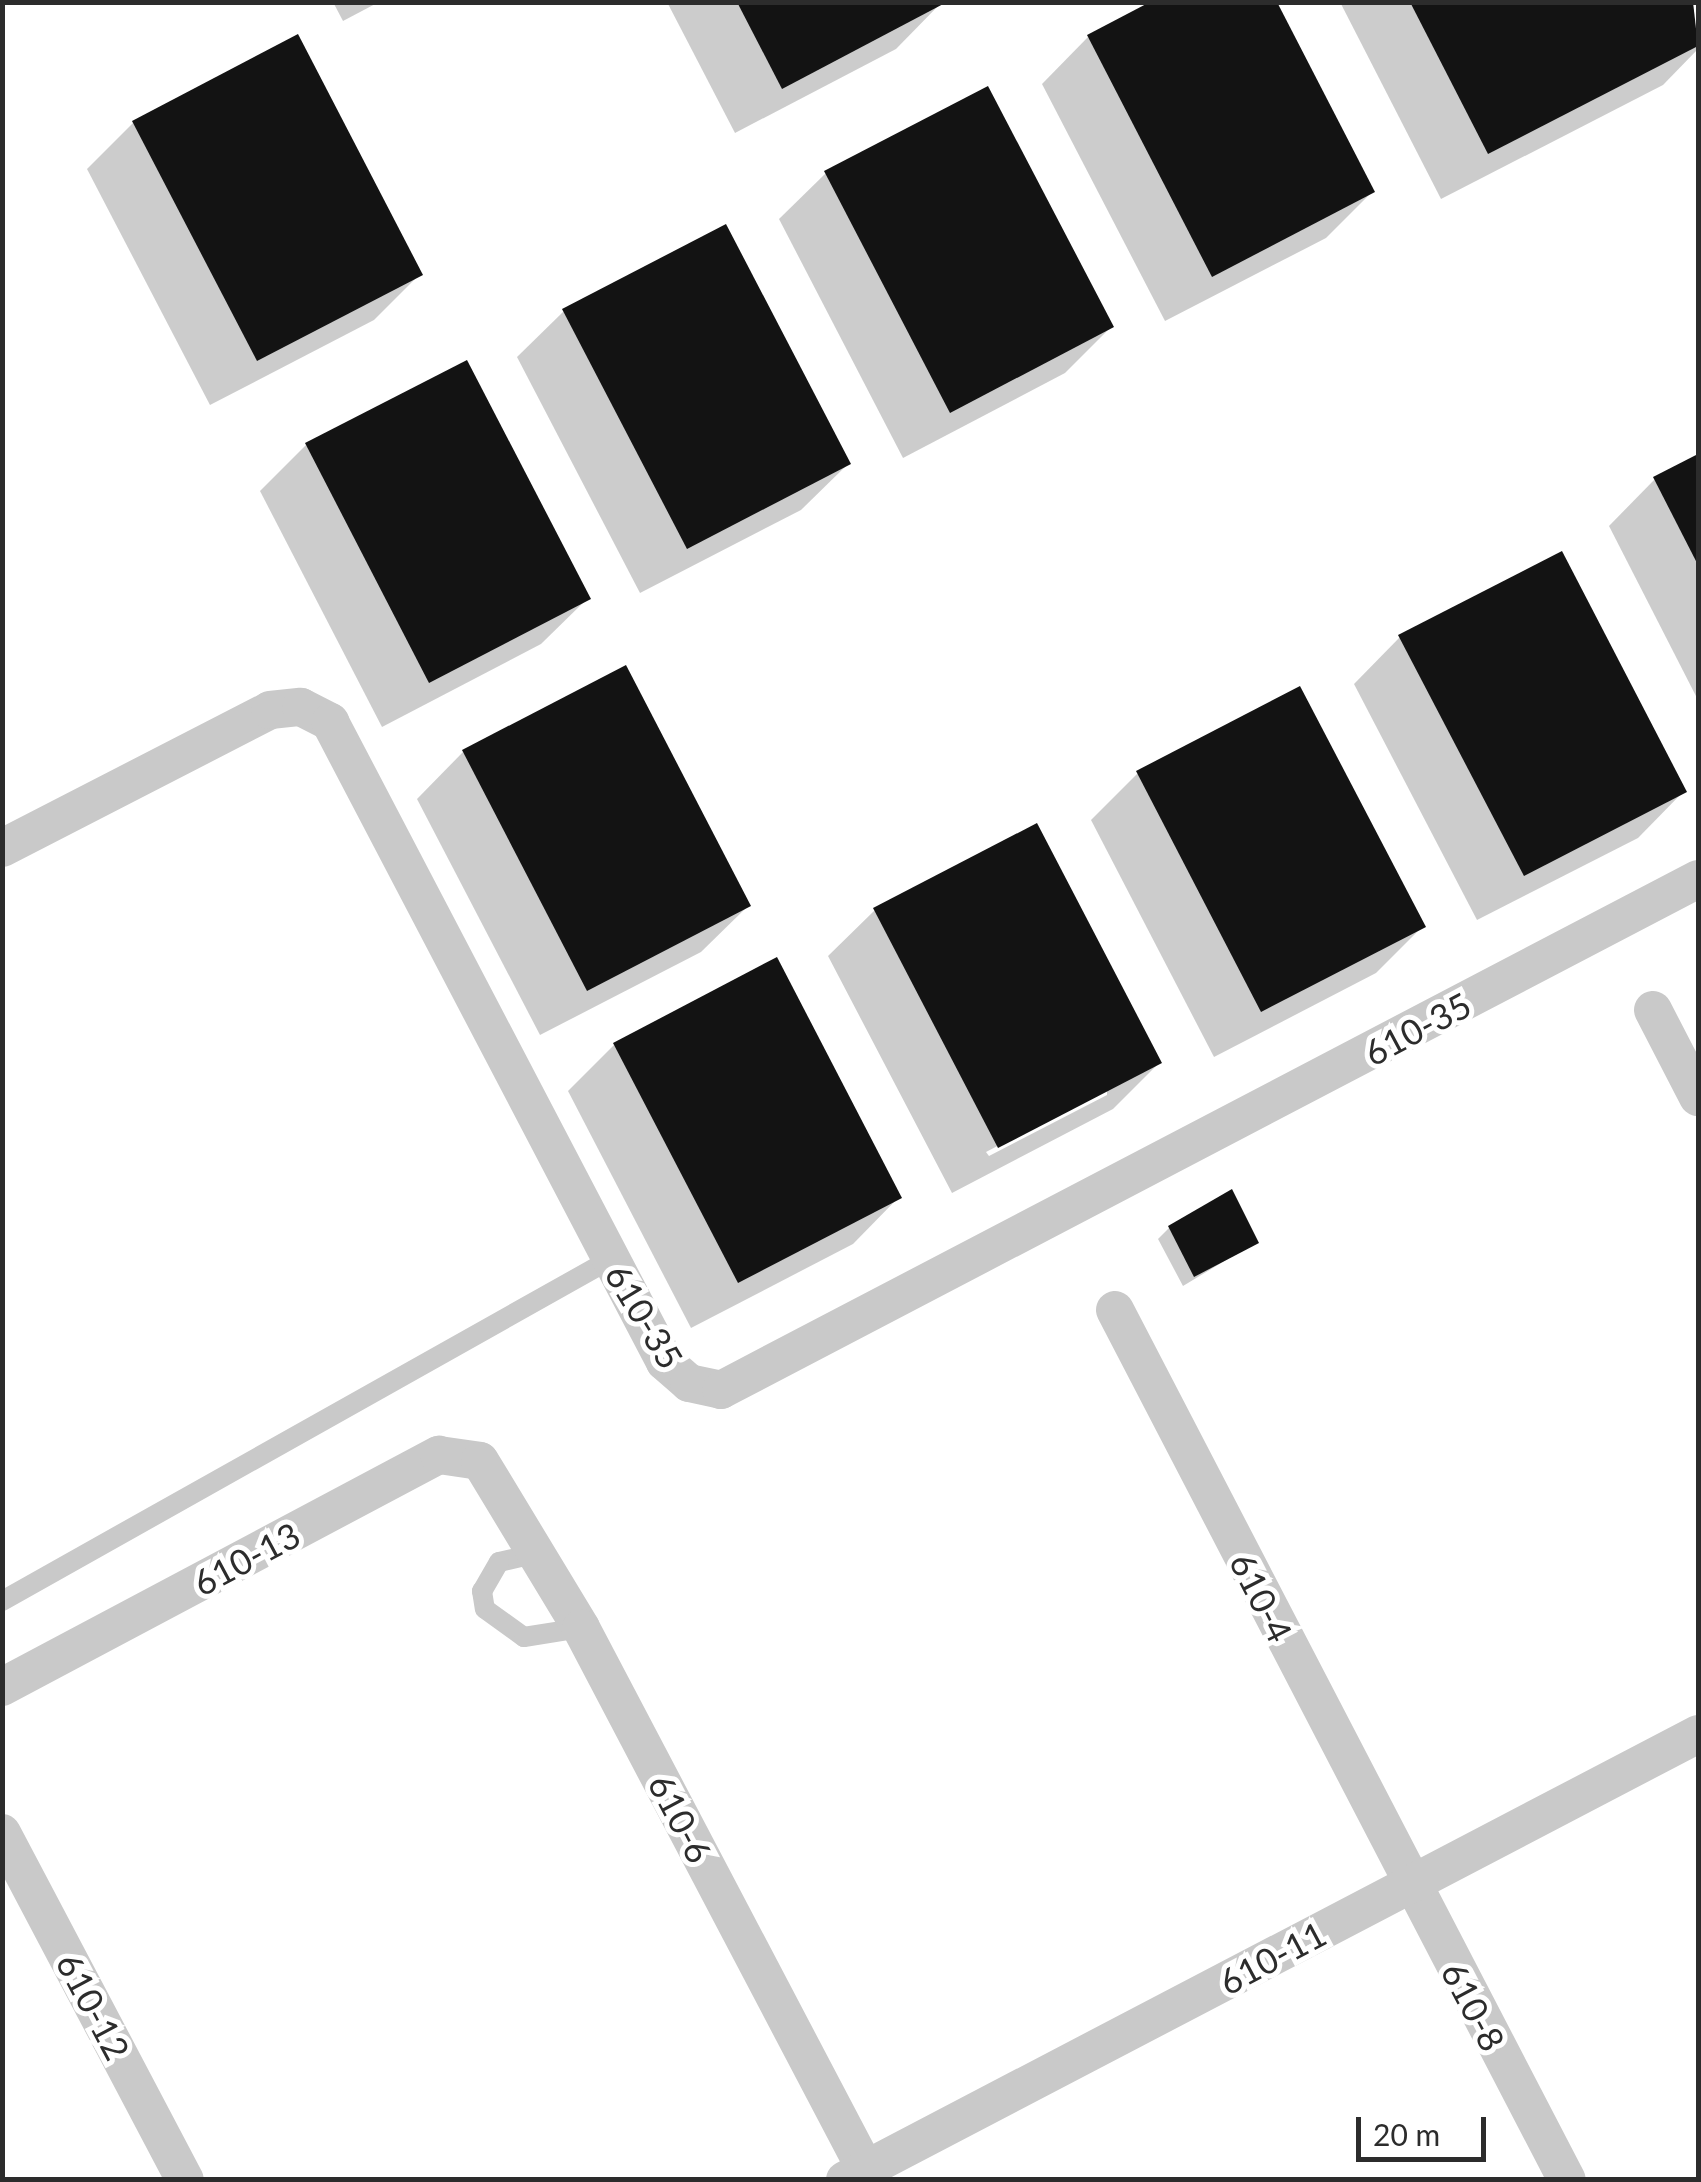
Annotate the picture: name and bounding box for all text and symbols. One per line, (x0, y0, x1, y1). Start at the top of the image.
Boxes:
street label: 610-35 (1357, 983, 1477, 1073)
street label: 610-35 (598, 1256, 692, 1376)
street label: 610-13 (186, 1513, 306, 1603)
street label: 610-4 (1222, 1545, 1302, 1649)
street label: 610-6 (640, 1767, 722, 1869)
street label: 610-11 (1212, 1912, 1332, 2002)
street label: 610-12 (49, 1946, 139, 2066)
street label: 610-8 (1433, 1955, 1515, 2057)
scale bar (1361, 2097, 1491, 2159)
text: 20 m (1373, 2116, 1440, 2152)

